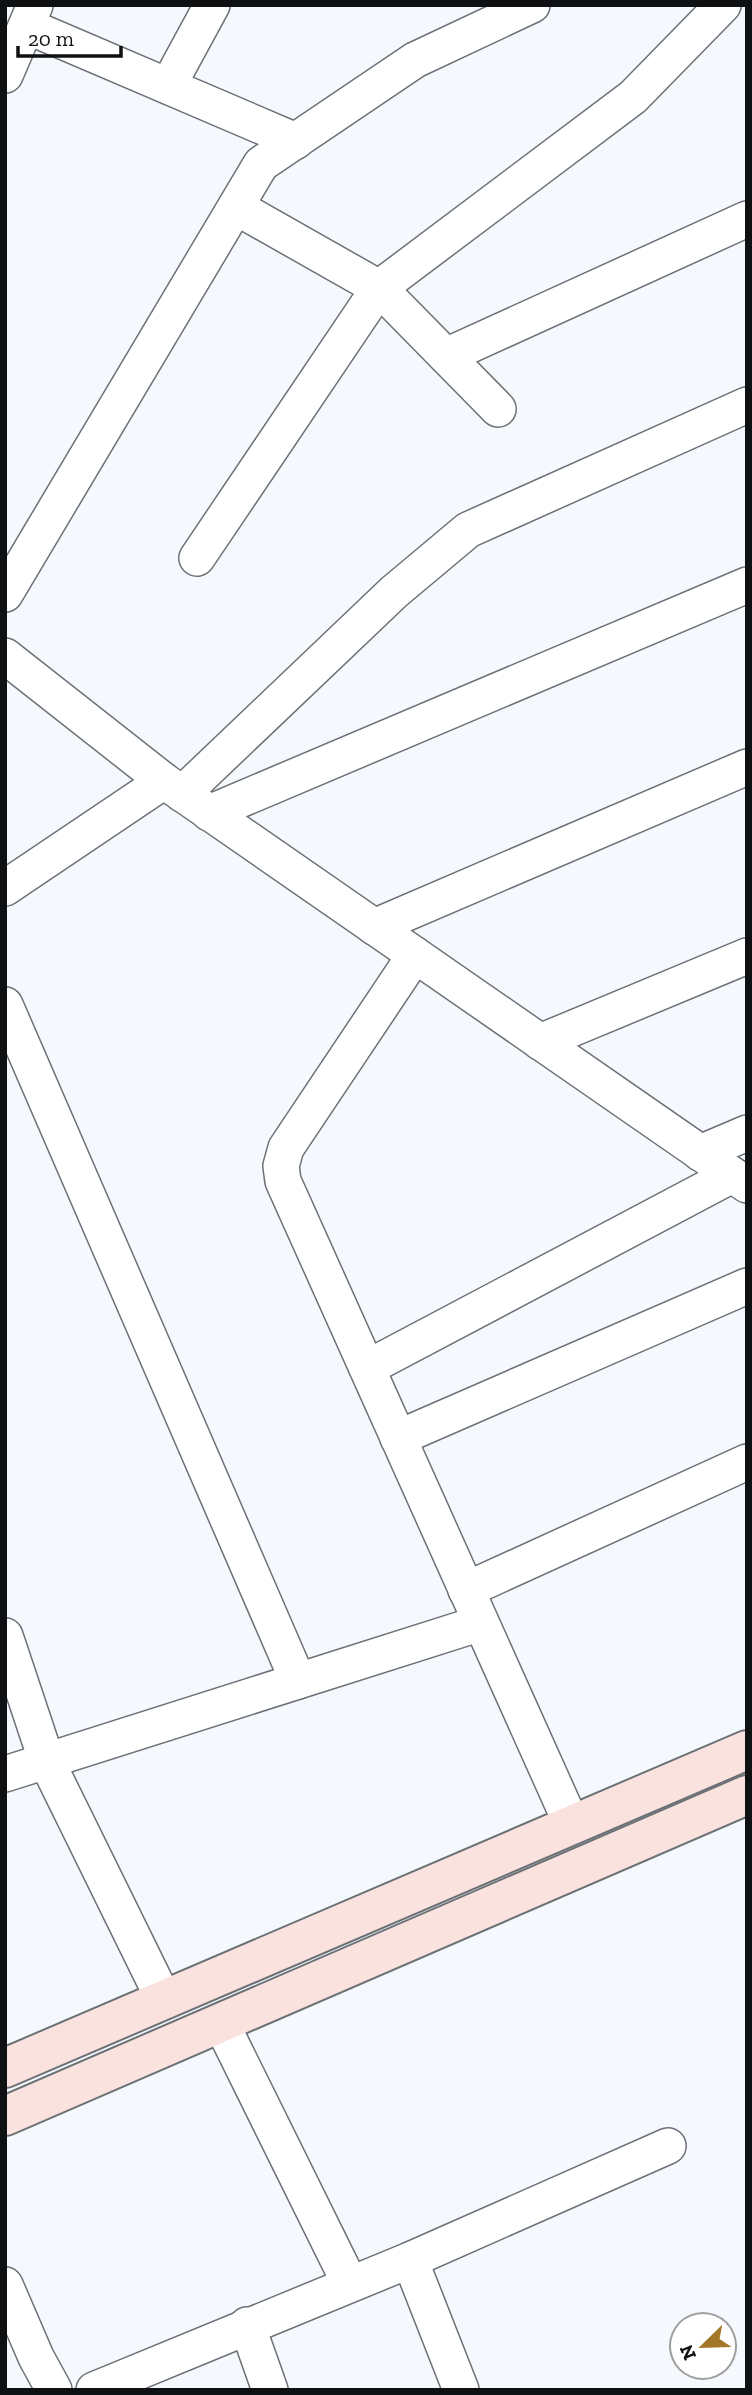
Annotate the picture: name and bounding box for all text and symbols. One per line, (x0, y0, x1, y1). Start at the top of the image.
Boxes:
scale bar (18, 14, 121, 58)
text: 20 m (28, 26, 74, 51)
north arrow (668, 2311, 738, 2381)
text: N (674, 2341, 701, 2364)

